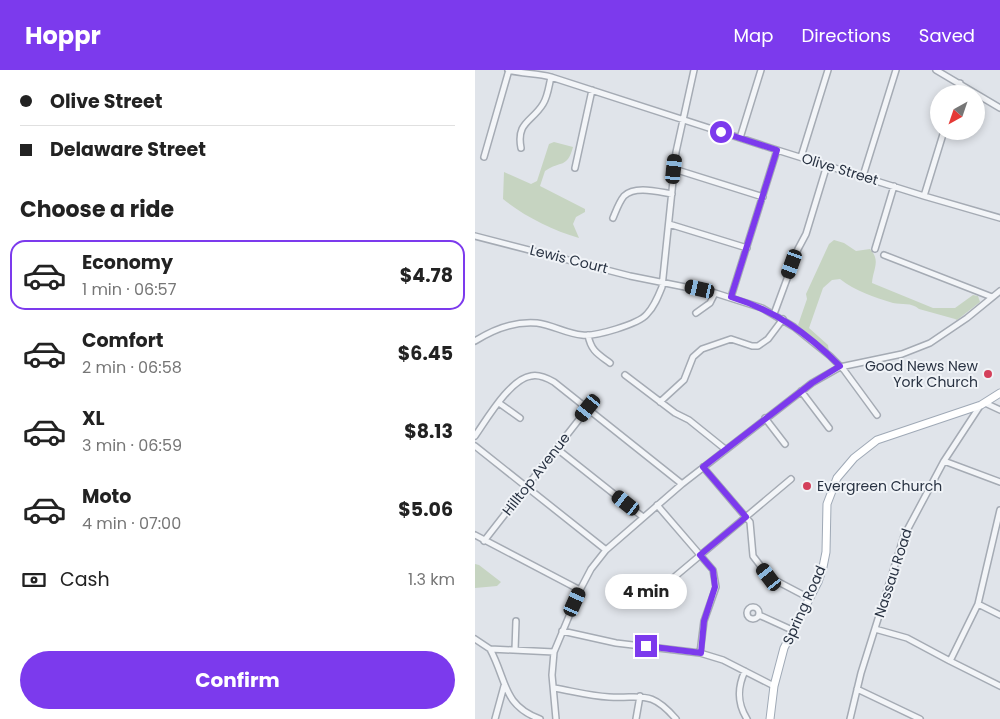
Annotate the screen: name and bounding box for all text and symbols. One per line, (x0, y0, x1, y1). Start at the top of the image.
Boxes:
text: Hoppr (25, 19, 101, 52)
text: Map (734, 23, 773, 48)
text: Directions (801, 23, 891, 48)
text: Saved (919, 23, 975, 48)
north arrow (930, 85, 985, 140)
map controls (930, 85, 985, 140)
text: Olive Street (50, 88, 162, 115)
route start (710, 121, 732, 143)
text: Delaware Street (50, 136, 206, 163)
street label: Olive Street (799, 148, 881, 190)
car (664, 153, 683, 185)
text: Choose a ride (20, 194, 174, 225)
street label: Lewis Court (528, 240, 610, 278)
car (779, 247, 804, 281)
text: Economy (82, 249, 173, 276)
icon: car (22, 253, 67, 298)
text: $4.78 (400, 262, 453, 289)
text: 1 min · 06:57 (82, 278, 176, 301)
car (683, 278, 716, 300)
text: Comfort (82, 327, 164, 354)
icon: car (22, 331, 67, 376)
text: $6.45 (398, 340, 453, 367)
text: 2 min · 06:58 (82, 356, 182, 379)
place label: Good News New York Church (865, 356, 979, 392)
marker: Good News New York Church (982, 368, 994, 380)
car (572, 392, 603, 424)
text: XL (82, 405, 105, 432)
icon: car (22, 409, 67, 454)
text: $8.13 (404, 418, 453, 445)
street label: Hilltop Avenue (497, 428, 575, 520)
text: 3 min · 06:59 (82, 434, 182, 457)
place label: Evergreen Church (817, 476, 942, 496)
marker: Evergreen Church (801, 480, 813, 492)
text: Moto (82, 483, 131, 510)
icon: car (22, 487, 67, 532)
car (609, 488, 642, 518)
text: $5.06 (398, 496, 453, 523)
text: 4 min · 07:00 (82, 512, 181, 535)
street label: Nassau Road (869, 526, 917, 620)
car (753, 561, 784, 593)
street label: Spring Road (778, 562, 830, 648)
icon: cash (20, 566, 48, 594)
text: Cash (60, 566, 110, 593)
text: 1.3 km (408, 568, 455, 591)
callout: 4 min (605, 574, 687, 608)
text: 4 min (623, 580, 669, 603)
car (562, 585, 587, 619)
route end (635, 635, 657, 657)
button: Confirm (20, 651, 455, 709)

